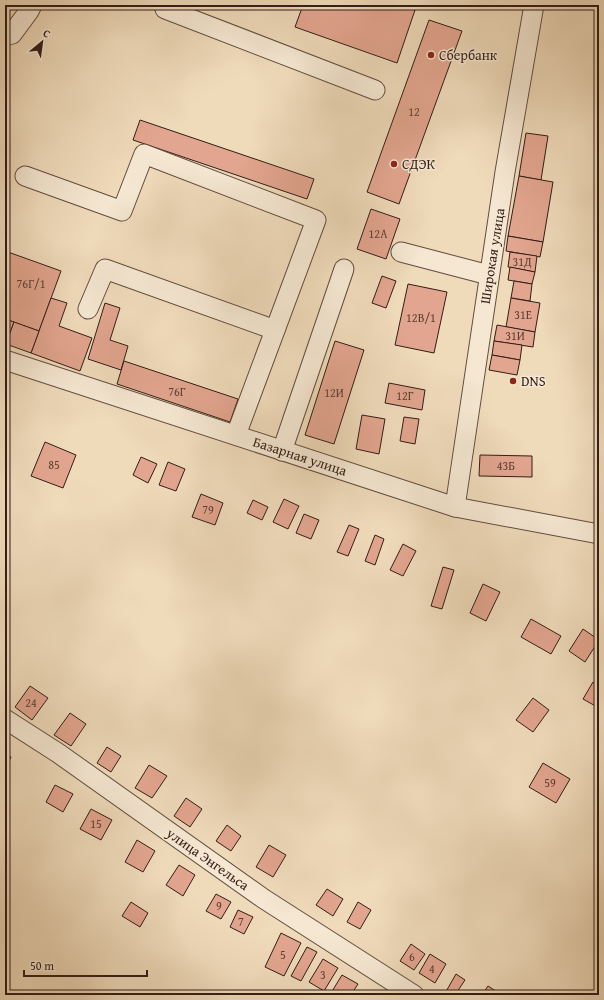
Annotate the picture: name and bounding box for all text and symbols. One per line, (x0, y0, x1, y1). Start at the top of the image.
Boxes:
north arrow (22, 22, 62, 62)
text: С (40, 25, 53, 42)
place label: Сбербанк (439, 45, 498, 65)
marker: Сбербанк (426, 50, 436, 60)
house number: 12 (408, 103, 420, 120)
place label: СДЭК (402, 154, 436, 174)
marker: СДЭК (389, 159, 399, 169)
street label: Широкая улица (475, 206, 509, 305)
house number: 12А (369, 225, 388, 242)
house number: 31Д (512, 253, 532, 270)
house number: 76Г/1 (17, 275, 46, 292)
house number: 31Е (514, 306, 532, 323)
house number: 12В/1 (406, 309, 436, 326)
house number: 31И (505, 327, 525, 344)
place label: DNS (521, 371, 546, 391)
marker: DNS (508, 376, 518, 386)
house number: 76Г (168, 383, 186, 400)
house number: 12И (324, 384, 344, 401)
house number: 12Г (396, 387, 414, 404)
street label: Базарная улица (250, 431, 350, 481)
house number: 85 (48, 456, 60, 473)
house number: 43Б (497, 457, 515, 474)
house number: 79 (202, 501, 214, 518)
house number: 24 (25, 694, 37, 711)
house number: 59 (544, 774, 556, 791)
house number: 15 (90, 815, 102, 832)
street label: улица Энгельса (162, 823, 254, 895)
house number: 9 (216, 897, 222, 914)
house number: 7 (238, 913, 244, 930)
house number: 5 (280, 946, 286, 963)
house number: 6 (409, 948, 415, 965)
scale bar (24, 952, 147, 978)
text: 50 m (30, 957, 54, 974)
house number: 4 (429, 960, 435, 977)
house number: 3 (320, 966, 326, 983)

